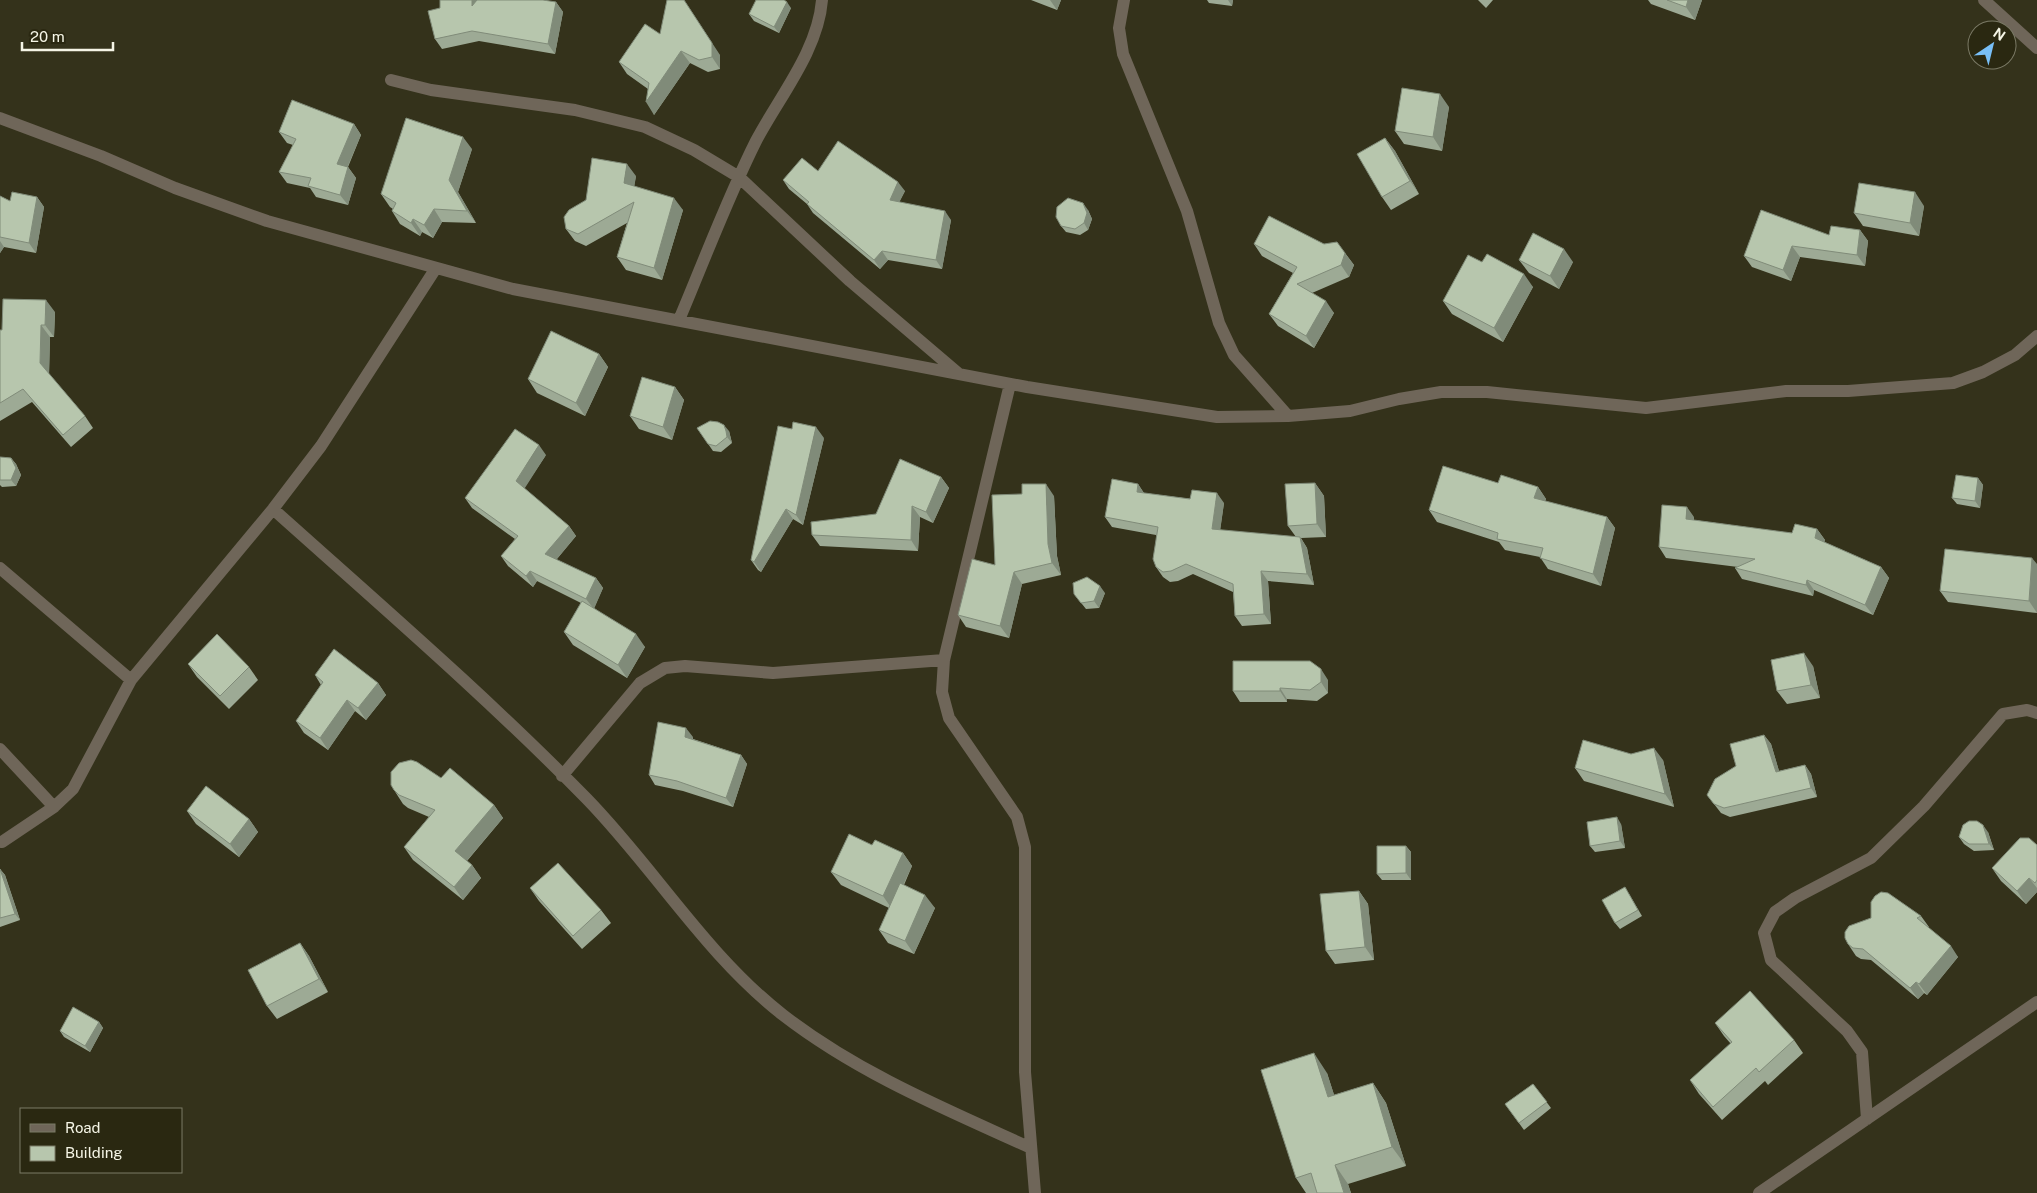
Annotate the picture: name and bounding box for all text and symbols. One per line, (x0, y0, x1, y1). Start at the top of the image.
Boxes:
scale bar (22, 20, 114, 52)
north arrow (1967, 20, 2017, 70)
text: N (1990, 25, 2009, 44)
text: 20 m (30, 28, 65, 45)
legend (20, 1108, 182, 1173)
text: Road (65, 1119, 101, 1136)
text: Building (65, 1144, 123, 1161)

